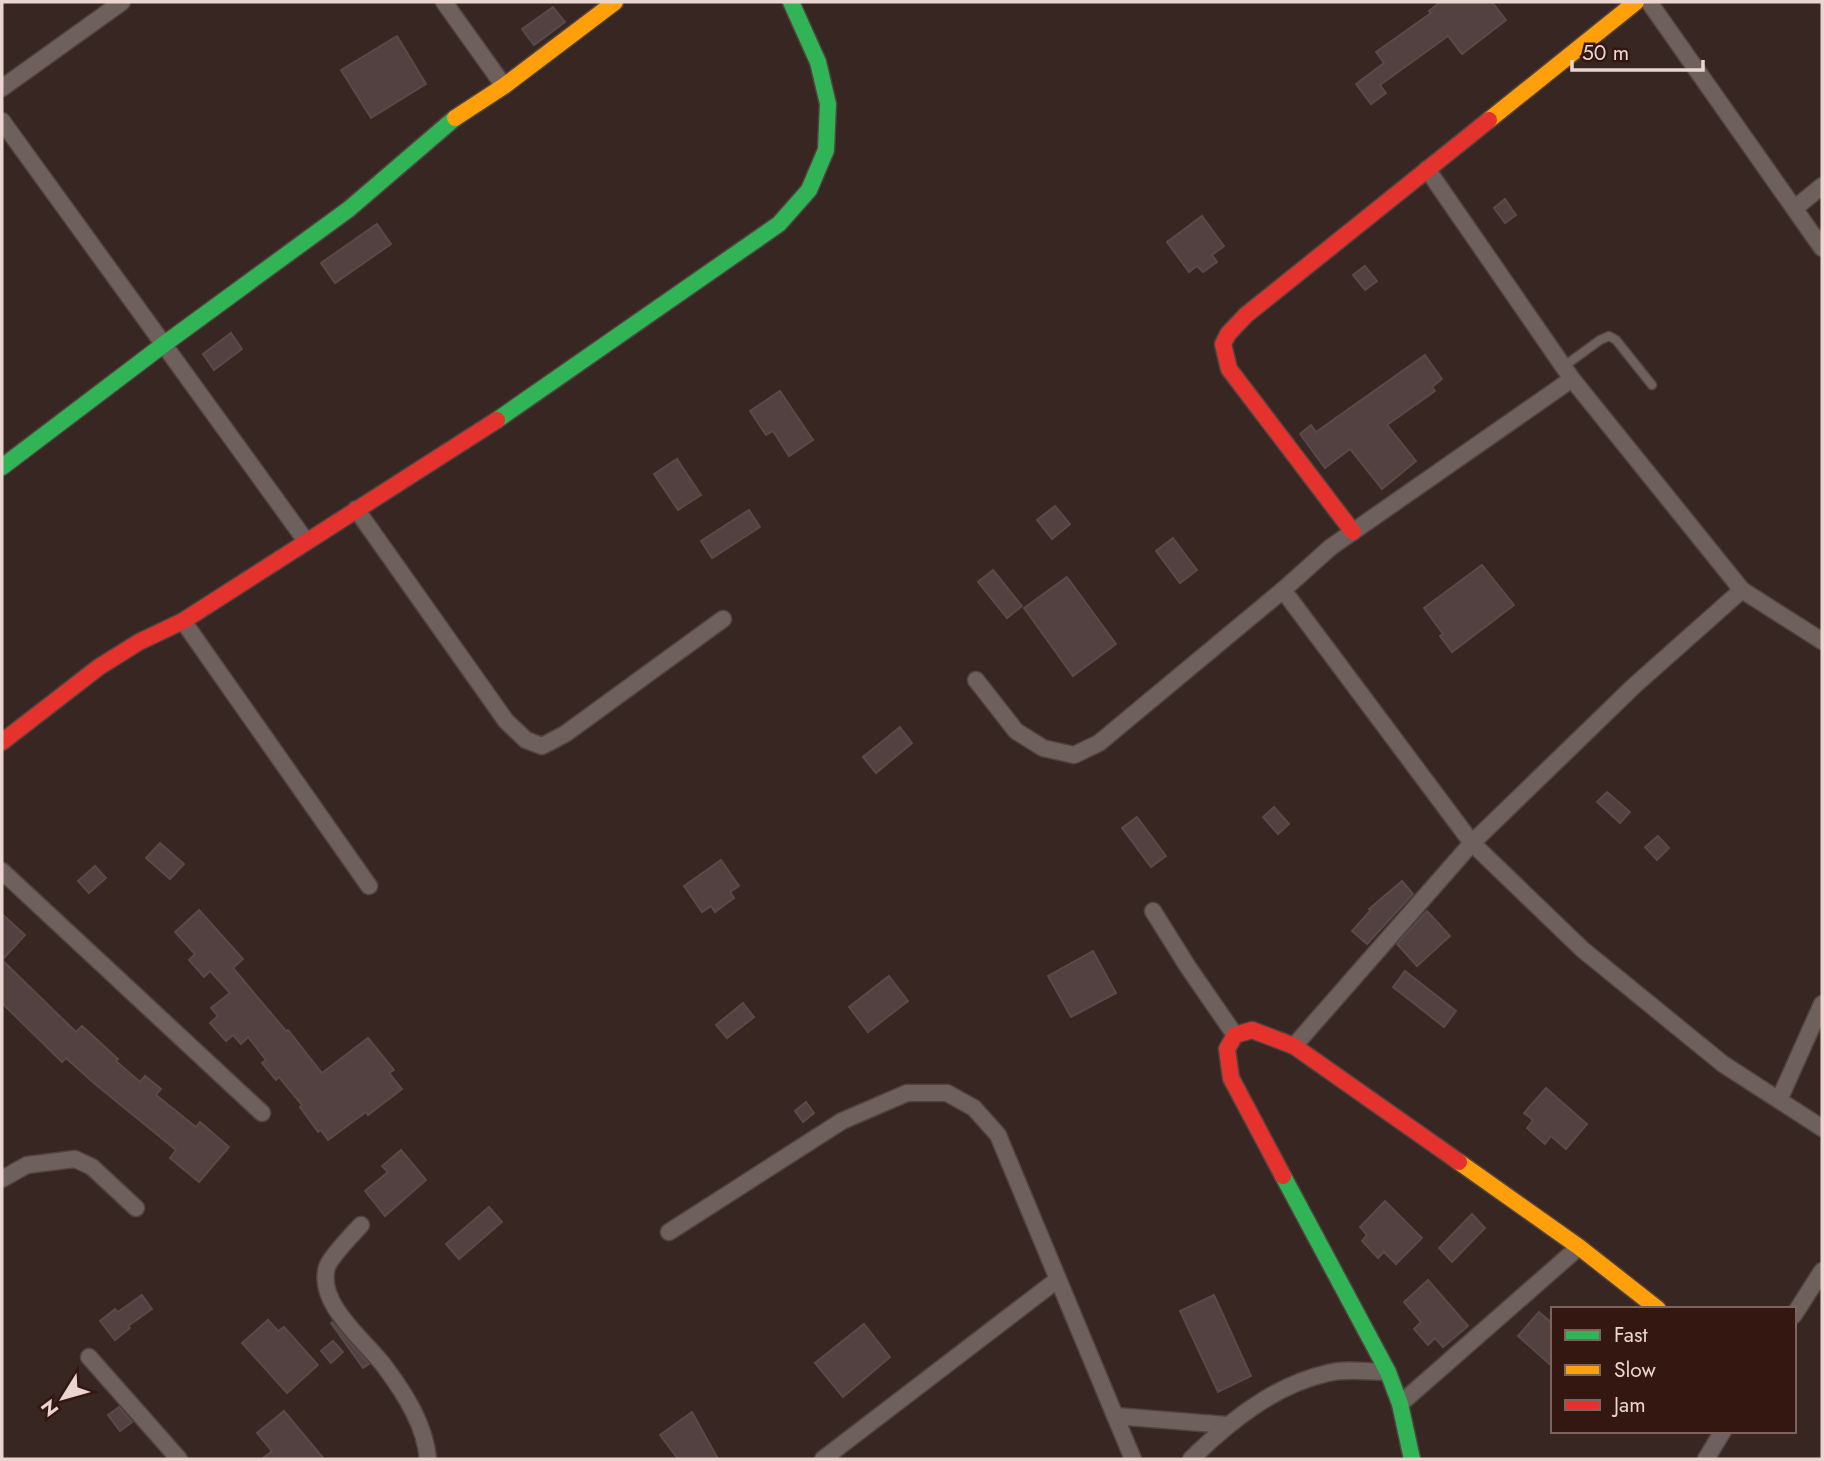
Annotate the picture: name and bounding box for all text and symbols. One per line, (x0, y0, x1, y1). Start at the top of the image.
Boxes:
scale bar (1572, 28, 1703, 72)
text: 50 m (1582, 38, 1629, 68)
legend (1551, 1307, 1796, 1433)
text: Fast (1614, 1320, 1647, 1350)
text: Slow (1614, 1355, 1656, 1385)
north arrow (28, 1363, 98, 1433)
text: Jam (1611, 1390, 1646, 1420)
text: N (34, 1394, 65, 1422)

